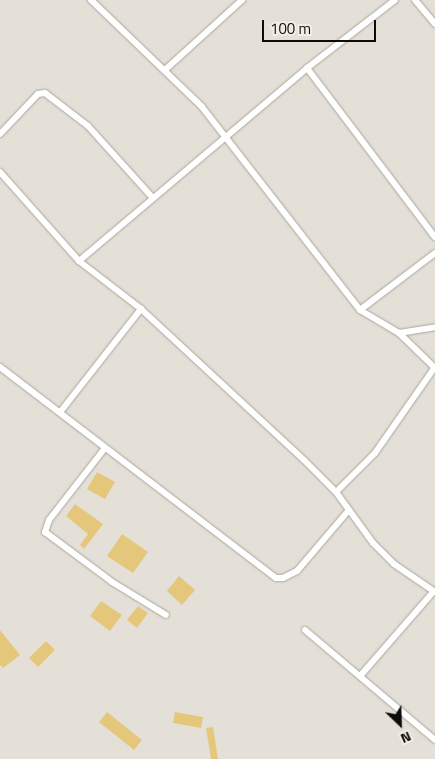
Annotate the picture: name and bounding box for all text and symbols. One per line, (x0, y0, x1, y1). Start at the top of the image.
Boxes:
scale bar (265, 10, 379, 42)
text: 100 m (270, 17, 311, 40)
north arrow (375, 699, 425, 749)
text: N (398, 727, 415, 750)

